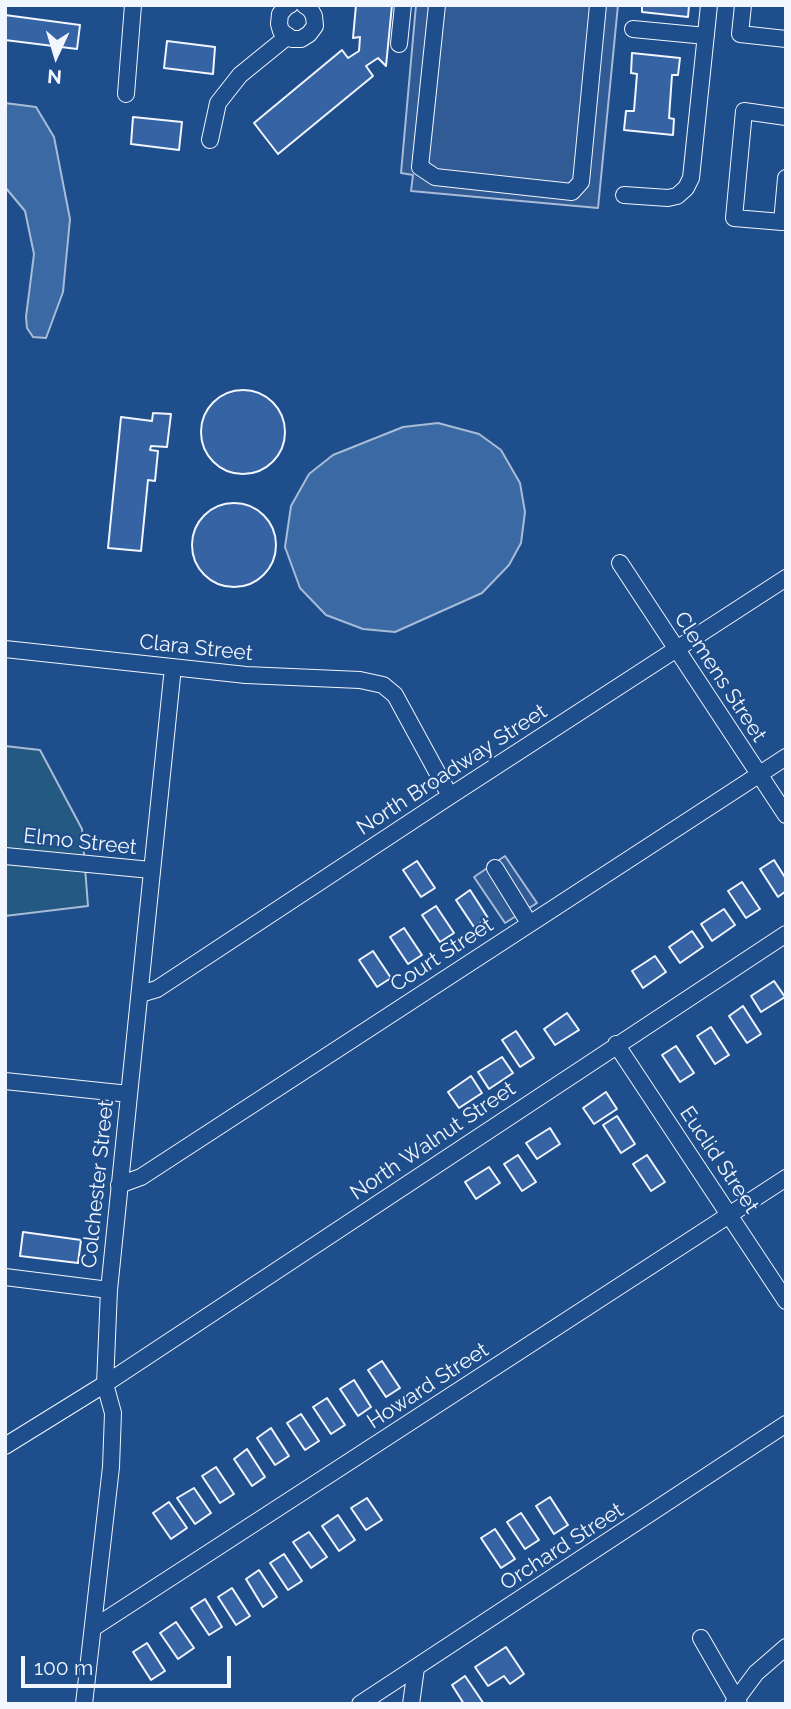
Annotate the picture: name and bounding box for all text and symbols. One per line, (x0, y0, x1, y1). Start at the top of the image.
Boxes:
north arrow (21, 21, 91, 91)
text: N (47, 65, 63, 88)
street label: Clemens Street (669, 607, 771, 747)
street label: Clara Street (138, 630, 254, 666)
street label: North Broadway Street (352, 699, 552, 841)
street label: Elmo Street (22, 824, 138, 860)
street label: Court Street (386, 912, 498, 998)
street label: North Walnut Street (346, 1076, 520, 1206)
street label: Colchester Street (77, 1099, 119, 1269)
street label: Euclid Street (674, 1102, 764, 1218)
street label: Howard Street (363, 1337, 493, 1435)
street label: Orchard Street (496, 1498, 628, 1596)
scale bar (24, 1642, 234, 1686)
text: 100 m (34, 1655, 93, 1680)

